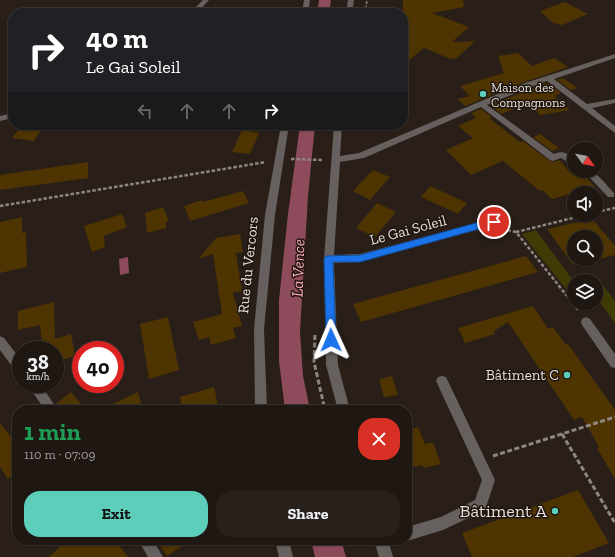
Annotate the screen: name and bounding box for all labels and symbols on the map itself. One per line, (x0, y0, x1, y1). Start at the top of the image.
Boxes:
place label: Maison des Compagnons (491, 80, 565, 110)
marker: Maison des Compagnons (478, 89, 488, 99)
north arrow (567, 142, 603, 178)
pin (477, 205, 511, 239)
street label: Le Gai Soleil (368, 211, 448, 249)
street label: Rue du Vercors (234, 216, 262, 314)
water label: La Vence (287, 239, 309, 297)
position arrow (310, 319, 352, 361)
speed limit sign: 40 (72, 341, 124, 393)
place label: Bâtiment C (486, 366, 559, 384)
marker: Bâtiment C (562, 370, 572, 380)
place label: Bâtiment A (460, 500, 547, 522)
marker: Bâtiment A (550, 506, 560, 516)

